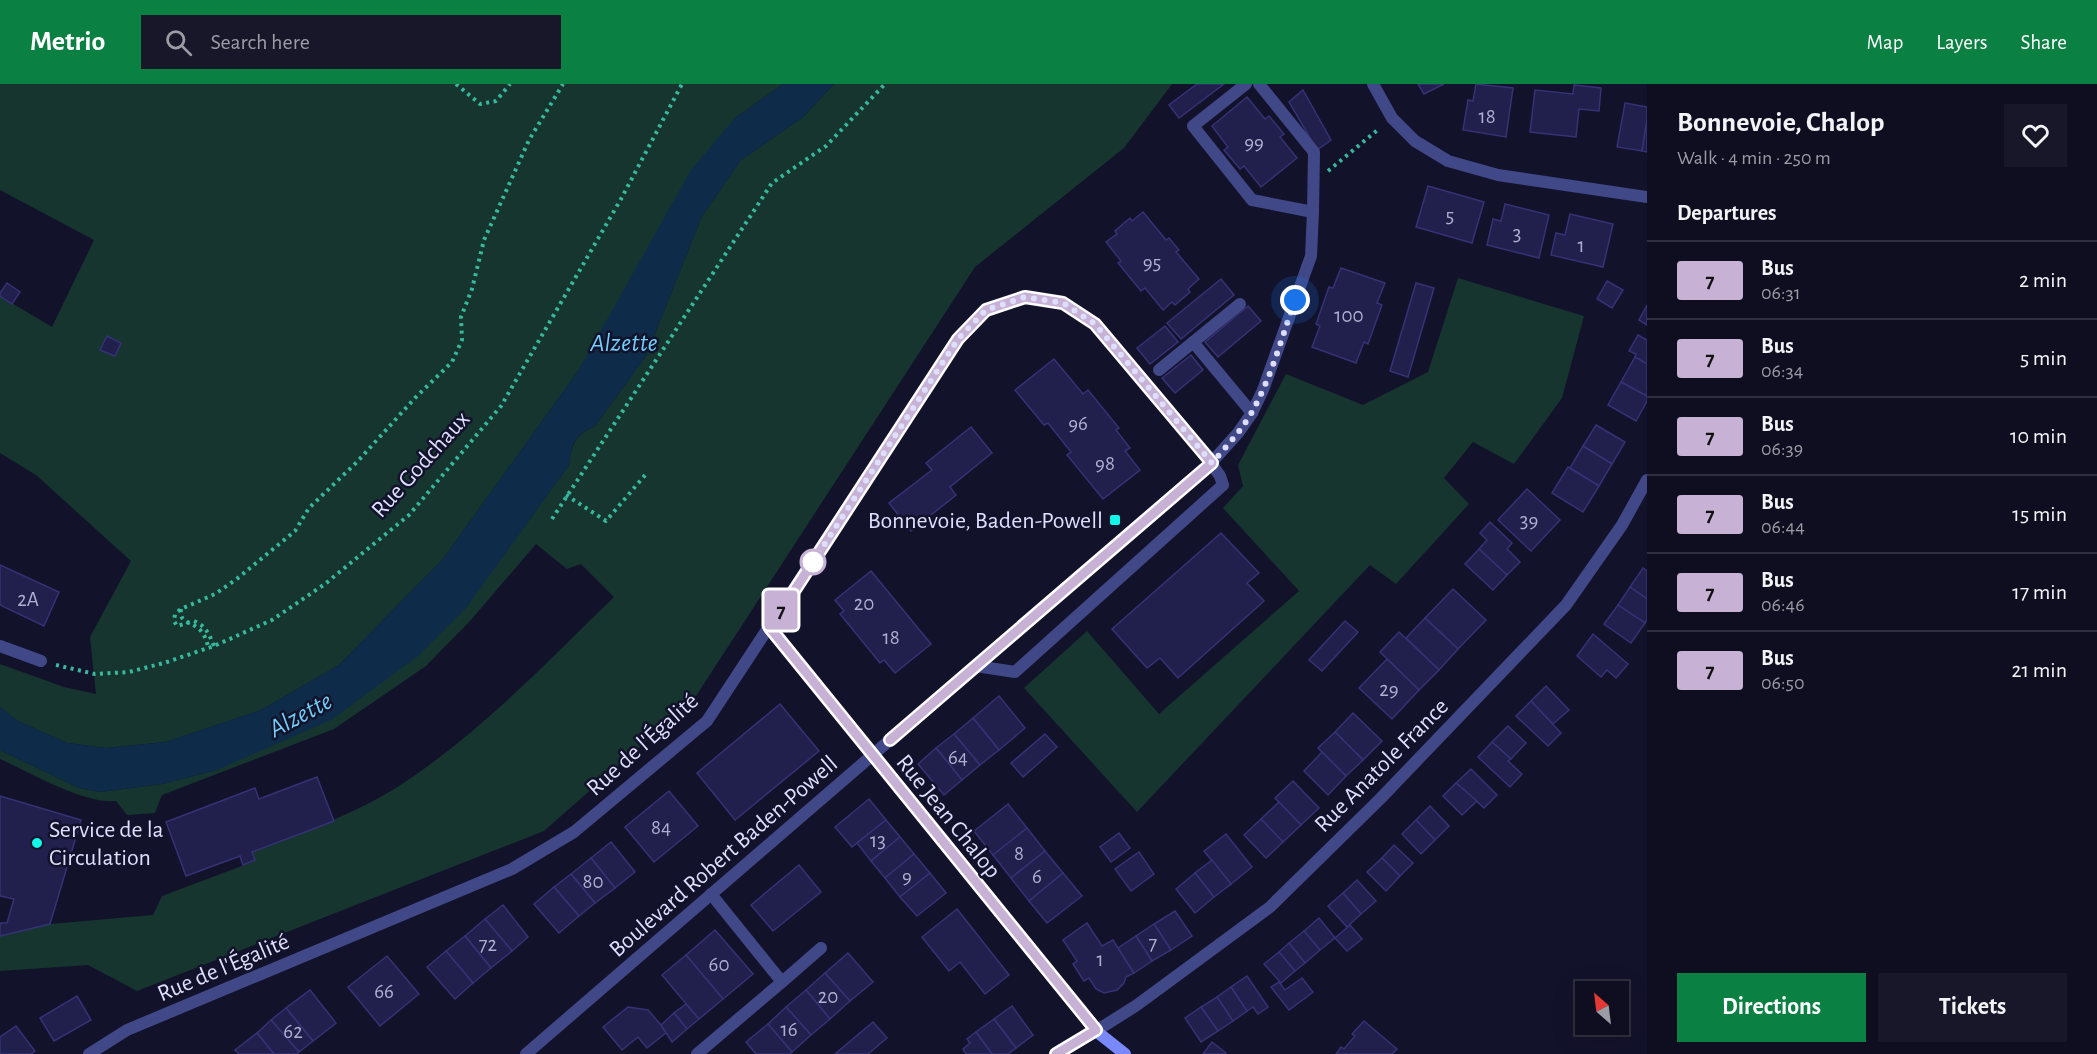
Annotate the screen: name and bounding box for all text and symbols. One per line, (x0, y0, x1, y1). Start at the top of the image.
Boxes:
search box (141, 15, 561, 69)
icon: search (162, 26, 195, 59)
text: Metrio (30, 28, 105, 56)
text: Search here (210, 31, 310, 53)
text: Map (1867, 32, 1903, 53)
text: Layers (1936, 32, 1987, 53)
text: Share (2020, 32, 2067, 53)
button: heart (2004, 104, 2067, 167)
house number: 18 (1478, 106, 1496, 127)
text: Bonnevoie, Chalop (1677, 109, 1885, 137)
house number: 99 (1244, 132, 1264, 153)
text: Walk · 4 min · 250 m (1677, 148, 1831, 168)
text: Departures (1677, 202, 1777, 224)
house number: 5 (1446, 205, 1454, 226)
house number: 3 (1513, 223, 1521, 244)
house number: 1 (1577, 235, 1585, 256)
house number: 95 (1143, 252, 1161, 273)
text: Bus (1761, 257, 1794, 279)
text: 2 min (2019, 269, 2067, 291)
text: 7 (1705, 270, 1715, 291)
text: 06:31 (1761, 283, 1801, 303)
your location (1280, 285, 1310, 315)
house number: 100 (1334, 305, 1364, 326)
water label: Alzette (589, 330, 658, 356)
text: Bus (1761, 335, 1794, 357)
text: 5 min (2020, 347, 2067, 369)
text: 7 (1705, 348, 1715, 369)
text: 06:34 (1761, 361, 1803, 381)
street label: Rue Godchaux (367, 407, 475, 522)
house number: 96 (1068, 413, 1088, 434)
text: Bus (1761, 413, 1794, 435)
text: 10 min (2010, 425, 2067, 447)
text: 7 (1705, 426, 1715, 447)
text: 06:39 (1761, 439, 1803, 459)
house number: 98 (1095, 453, 1115, 474)
text: Bus (1761, 491, 1794, 513)
text: 15 min (2012, 503, 2067, 525)
text: 7 (1705, 504, 1715, 525)
place label: Bonnevoie, Baden-Powell (868, 509, 1103, 533)
house number: 39 (1520, 510, 1538, 531)
marker: Bonnevoie, Baden-Powell (1108, 513, 1122, 527)
text: 06:44 (1761, 517, 1805, 537)
unlabelled marker (800, 549, 826, 575)
text: Bus (1761, 569, 1794, 591)
text: 17 min (2012, 581, 2067, 603)
text: 7 (1705, 582, 1715, 603)
house number: 2A (17, 589, 39, 610)
line badge: 7 (762, 590, 800, 630)
house number: 20 (854, 593, 874, 614)
text: 06:46 (1761, 595, 1805, 615)
text: 7 (776, 600, 786, 621)
house number: 18 (882, 627, 900, 648)
text: Bus (1761, 647, 1794, 669)
text: 21 min (2012, 659, 2067, 681)
text: 7 (1705, 660, 1715, 681)
text: 06:50 (1761, 673, 1804, 693)
house number: 29 (1379, 679, 1399, 700)
street label: Rue de l'Égalité (581, 687, 703, 801)
water label: Alzette (264, 688, 336, 743)
street label: Rue Anatole France (1310, 694, 1453, 837)
house number: 64 (948, 747, 968, 768)
street label: Rue Jean Chalop (891, 750, 1005, 883)
street label: Boulevard Robert Baden-Powell (605, 751, 842, 962)
house number: 84 (651, 817, 671, 838)
place label: Service de la Circulation (49, 818, 164, 870)
house number: 13 (870, 830, 886, 851)
marker: Service de la Circulation (30, 836, 44, 850)
house number: 8 (1014, 843, 1024, 864)
house number: 9 (902, 866, 912, 887)
house number: 6 (1032, 866, 1042, 887)
house number: 80 (582, 871, 604, 892)
street label: Rue de l'Égalité (153, 928, 293, 1006)
house number: 7 (1149, 933, 1158, 954)
house number: 72 (479, 934, 497, 955)
house number: 1 (1096, 949, 1104, 970)
house number: 60 (709, 954, 729, 975)
button: Directions (1677, 973, 1866, 1042)
button: Tickets (1878, 973, 2067, 1042)
house number: 66 (374, 981, 394, 1002)
north arrow (1575, 981, 1629, 1035)
map controls (1575, 981, 1629, 1035)
house number: 20 (818, 986, 838, 1007)
house number: 16 (780, 1019, 798, 1040)
house number: 62 (283, 1021, 303, 1042)

